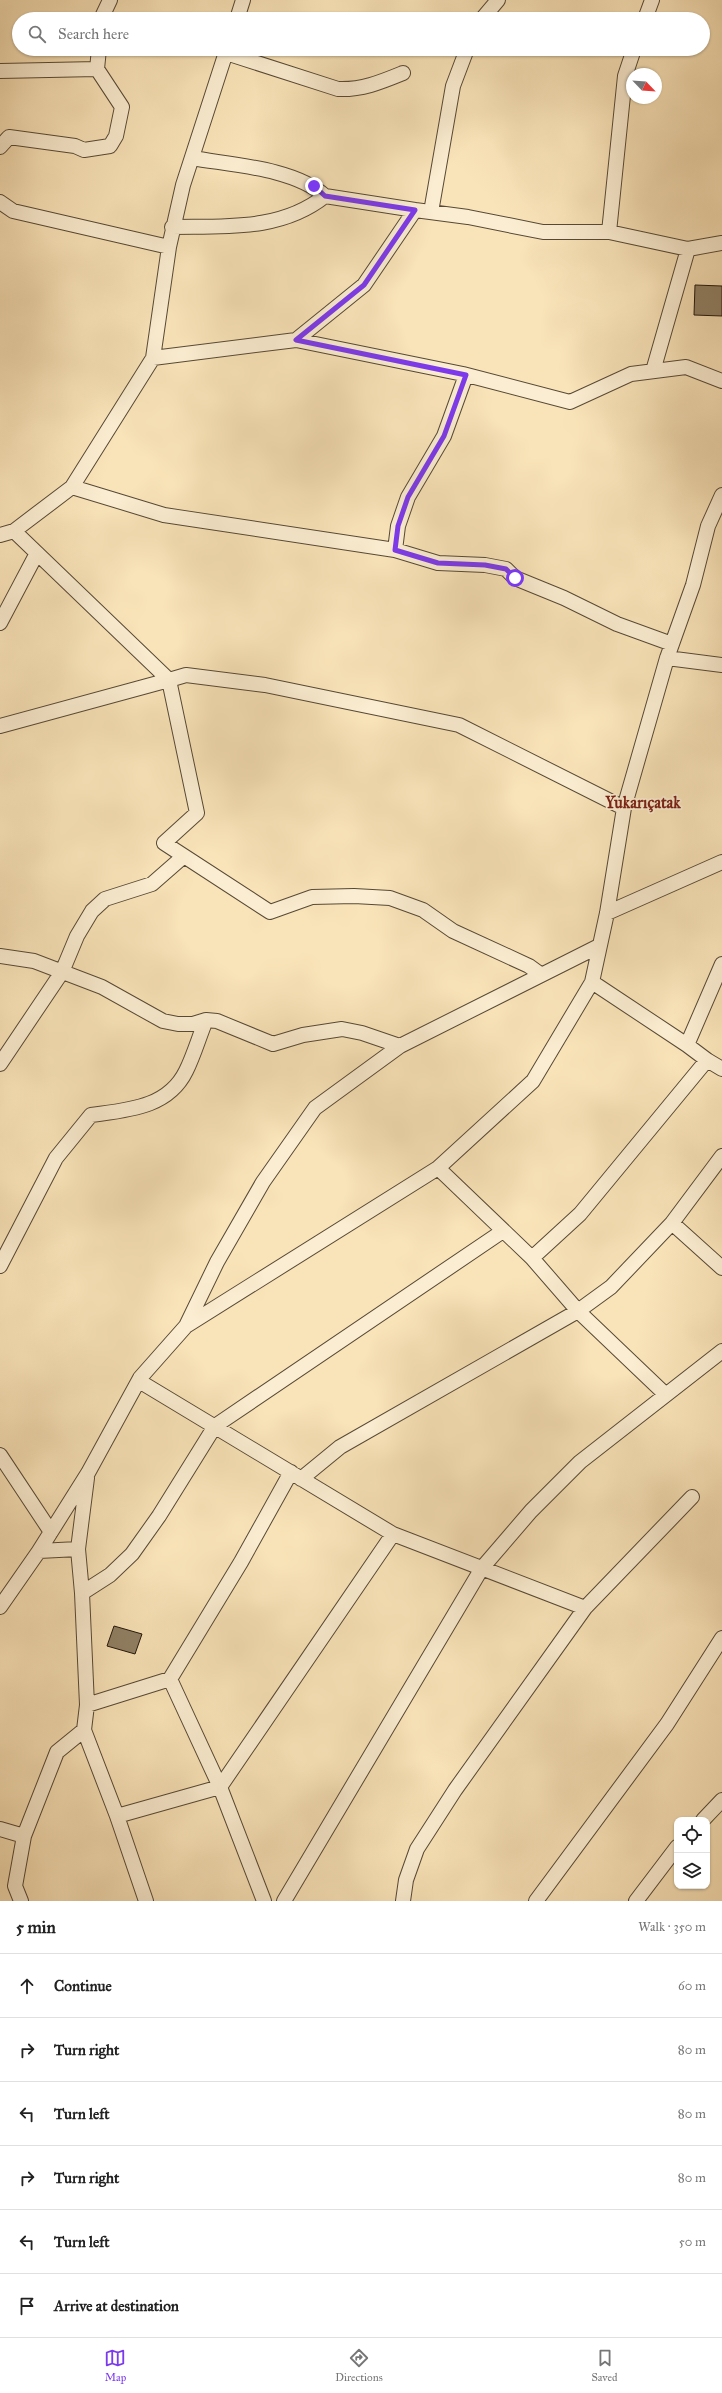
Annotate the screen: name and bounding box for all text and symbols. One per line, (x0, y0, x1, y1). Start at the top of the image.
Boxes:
search box (12, 12, 710, 56)
icon: search (26, 23, 48, 45)
text: Search here (58, 25, 129, 43)
north arrow (626, 68, 662, 104)
route end (305, 177, 323, 195)
route start (506, 569, 524, 587)
district label: Yukarıçatak (604, 793, 681, 813)
map controls (674, 1817, 710, 1889)
button: locate (674, 1817, 710, 1853)
button: layers (674, 1853, 710, 1889)
text: 5 min (16, 1917, 56, 1938)
text: Walk · 350 m (638, 1919, 706, 1935)
icon: ahead (16, 1975, 38, 1997)
text: Continue (54, 1977, 112, 1995)
text: 60 m (678, 1978, 706, 1994)
icon: right (16, 2039, 38, 2061)
text: Turn right (54, 2041, 119, 2059)
text: 80 m (678, 2042, 706, 2058)
icon: left (16, 2103, 38, 2125)
text: Turn left (54, 2105, 110, 2123)
text: 80 m (678, 2106, 706, 2122)
icon: right (16, 2167, 38, 2189)
text: Turn right (54, 2169, 119, 2187)
text: 80 m (678, 2170, 706, 2186)
icon: left (16, 2231, 38, 2253)
text: Turn left (54, 2233, 110, 2251)
text: 50 m (679, 2234, 706, 2250)
icon: arrive (16, 2295, 38, 2317)
text: Arrive at destination (54, 2297, 179, 2315)
tab: Map (104, 2347, 126, 2384)
tab: Directions (335, 2347, 383, 2384)
tab: Saved (591, 2347, 618, 2384)

